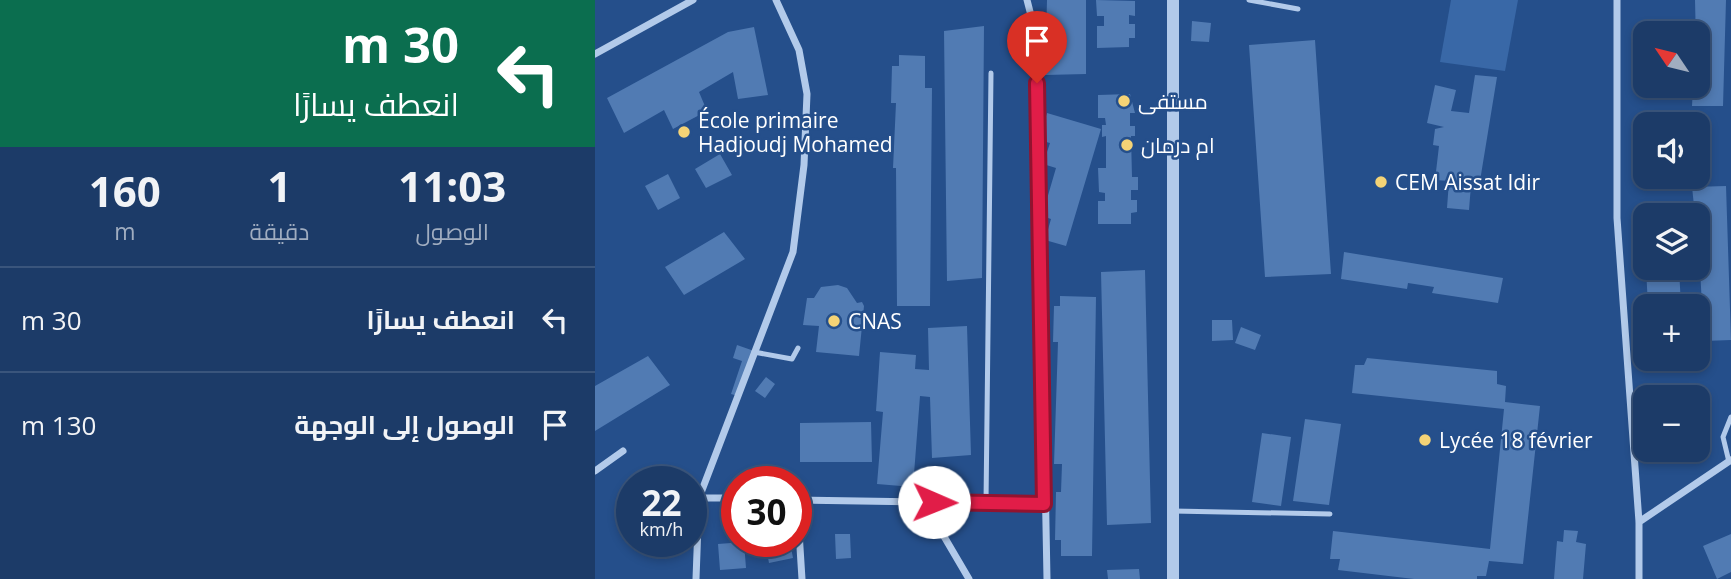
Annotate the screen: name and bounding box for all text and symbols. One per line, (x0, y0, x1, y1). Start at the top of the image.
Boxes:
text: 30 m (342, 11, 459, 77)
pin (1007, 11, 1067, 83)
north arrow (1633, 21, 1710, 98)
map controls (1633, 21, 1710, 462)
icon: arrive (1018, 22, 1056, 60)
icon: left (483, 28, 574, 119)
text: انعطف يسارًا (293, 82, 459, 125)
place label: مستفى (1138, 87, 1208, 115)
marker: مستفى (1116, 93, 1132, 109)
place label: École primaire Hadjoudj Mohamed (698, 106, 893, 158)
button: sound (1633, 112, 1710, 189)
marker: École primaire Hadjoudj Mohamed (676, 124, 692, 140)
place label: ام درمان (1141, 131, 1215, 160)
marker: ام درمان (1119, 137, 1135, 153)
text: 1 (268, 157, 292, 214)
text: 11:03 (398, 157, 506, 214)
text: 160 (89, 162, 161, 219)
place label: CEM Aissat Idir (1395, 168, 1540, 196)
marker: CEM Aissat Idir (1373, 174, 1389, 190)
button: layers (1633, 203, 1710, 280)
text: m (114, 215, 135, 247)
text: دقيقة (250, 215, 309, 247)
text: الوصول (416, 215, 489, 247)
button: + (1633, 294, 1710, 371)
text: انعطف يسارًا (366, 301, 515, 337)
icon: left (536, 301, 574, 339)
text: 30 m (21, 302, 82, 338)
place label: CNAS (848, 307, 902, 335)
marker: CNAS (826, 313, 842, 329)
button: − (1633, 385, 1710, 462)
text: الوصول إلى الوجهة (294, 406, 515, 442)
icon: arrive (536, 406, 574, 444)
text: 130 m (21, 407, 96, 443)
place label: Lycée 18 février (1439, 426, 1593, 454)
marker: Lycée 18 février (1417, 432, 1433, 448)
position arrow (897, 465, 971, 539)
speed limit sign: 30 (721, 466, 812, 557)
text: 22 (641, 479, 682, 526)
text: km/h (640, 517, 683, 541)

